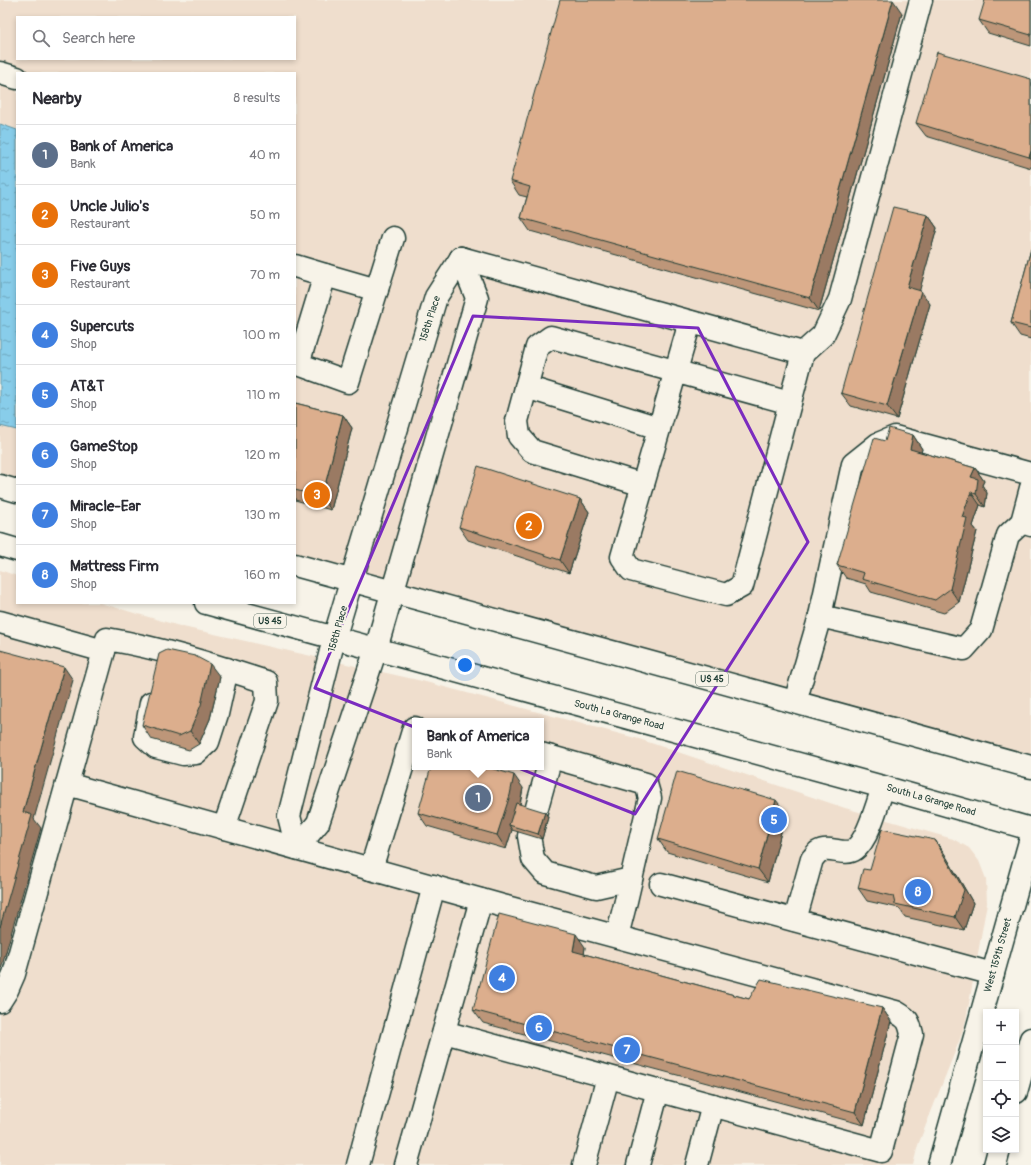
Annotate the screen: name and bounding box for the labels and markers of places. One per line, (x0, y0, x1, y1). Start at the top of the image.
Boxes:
pin: 3 (304, 480, 330, 510)
pin: 2 (516, 511, 542, 541)
pin: 1 (465, 783, 491, 813)
pin: 5 (761, 805, 787, 835)
pin: 8 (905, 877, 931, 907)
pin: 4 (489, 963, 515, 993)
pin: 6 (526, 1013, 552, 1043)
pin: 7 (614, 1035, 640, 1065)

